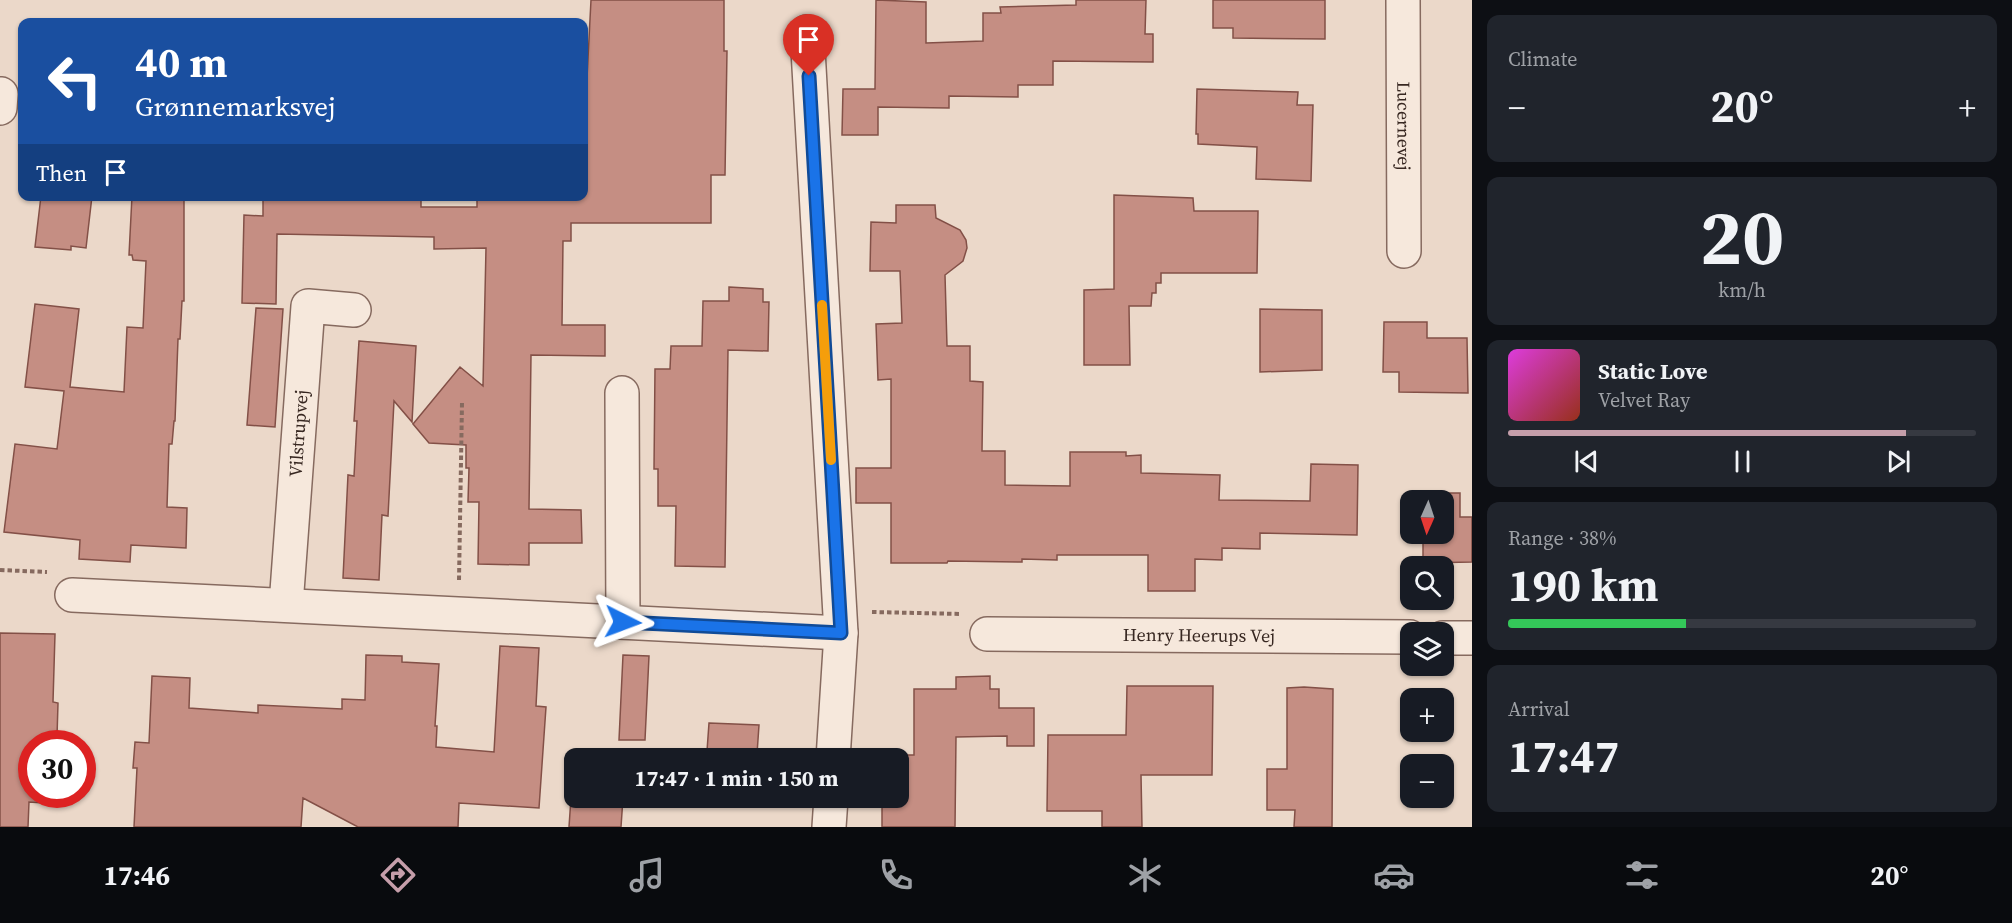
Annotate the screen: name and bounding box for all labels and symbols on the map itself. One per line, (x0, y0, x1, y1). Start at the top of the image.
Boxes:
pin (783, 14, 834, 76)
street label: Lucernevej (1391, 81, 1417, 171)
street label: Vilstrupvej (282, 389, 314, 478)
north arrow (1400, 490, 1454, 544)
position arrow (591, 590, 655, 654)
street label: Henry Heerups Vej (1123, 622, 1275, 648)
speed limit sign: 30 (18, 730, 96, 808)

